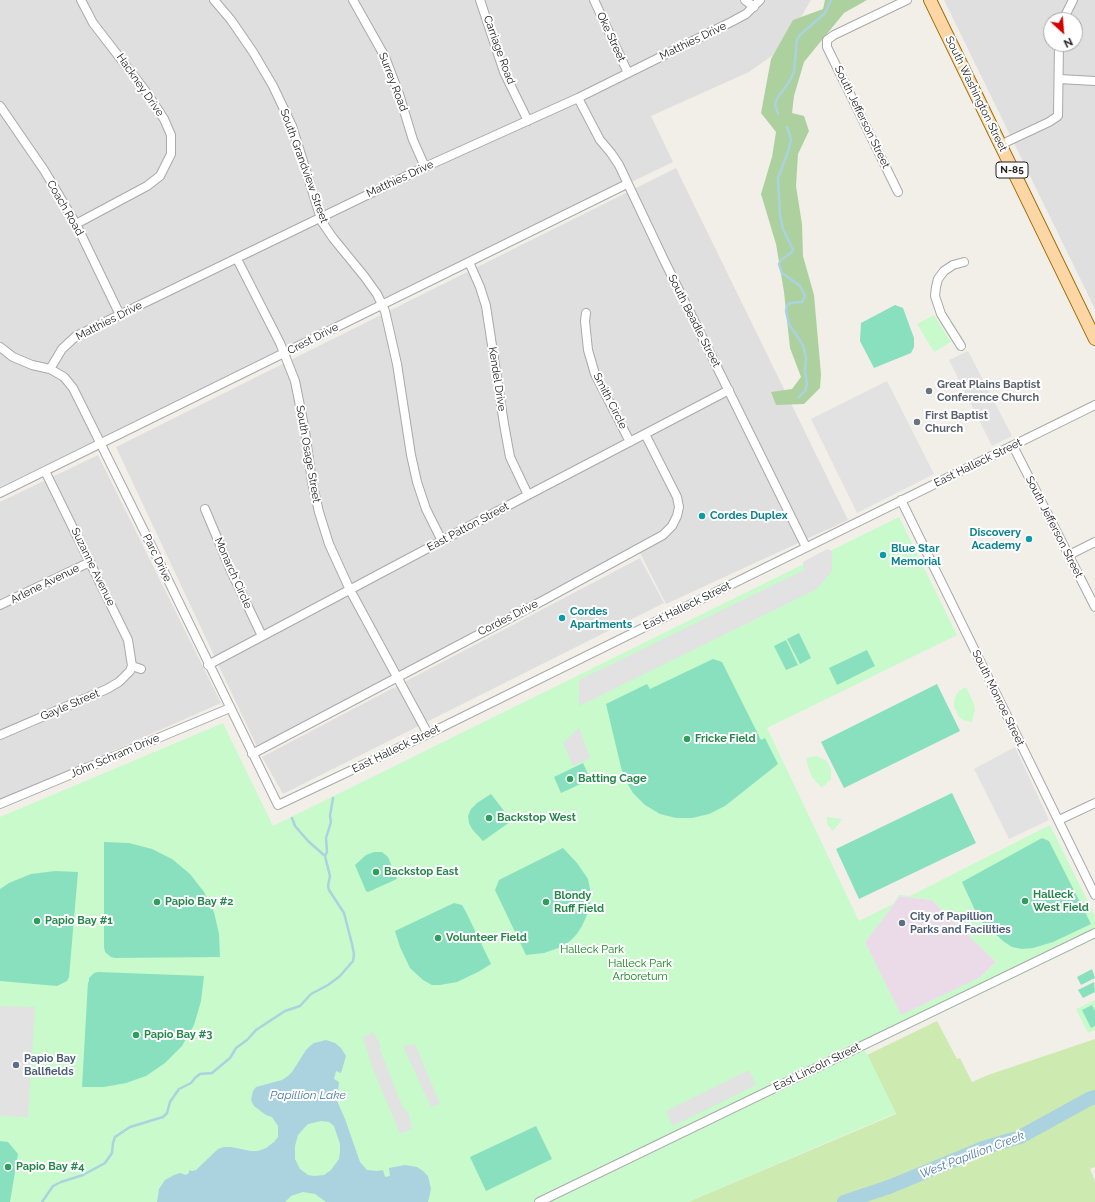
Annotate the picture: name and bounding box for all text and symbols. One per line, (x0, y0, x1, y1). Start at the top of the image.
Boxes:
street label: Oke Street (594, 10, 628, 64)
north arrow (1043, 12, 1083, 52)
street label: Carriage Road (480, 14, 518, 86)
street label: Matthies Drive (658, 19, 728, 63)
street label: South Washington Street (942, 34, 1010, 154)
text: N (1061, 35, 1075, 50)
street label: Hackney Drive (113, 51, 167, 119)
street label: Surrey Road (376, 51, 410, 113)
street label: South Jefferson Street (831, 64, 893, 170)
street label: South Grandview Street (277, 107, 331, 225)
street label: Matthies Drive (364, 158, 436, 200)
road number: N-85 (996, 162, 1028, 178)
street label: Coach Road (44, 178, 86, 238)
street label: South Beadle Street (665, 273, 723, 369)
street label: Matthies Drive (74, 299, 144, 343)
street label: Crest Drive (285, 320, 341, 358)
street label: Kendel Drive (485, 346, 509, 412)
street label: Smith Circle (590, 371, 630, 431)
place label: Great Plains Baptist Conference Church (937, 378, 1040, 404)
marker: Great Plains Baptist Conference Church (924, 386, 934, 396)
street label: South Osage Street (293, 404, 323, 504)
place label: First Baptist Church (925, 409, 988, 435)
marker: First Baptist Church (912, 417, 922, 427)
street label: East Halleck Street (932, 436, 1024, 490)
street label: South Jefferson Street (1023, 474, 1085, 580)
street label: East Patton Street (425, 500, 511, 554)
place label: Cordes Duplex (710, 509, 787, 523)
marker: Cordes Duplex (697, 511, 707, 521)
street label: Suzanne Avenue (68, 526, 118, 608)
place label: Discovery Academy (970, 526, 1021, 552)
street label: Parc Drive (140, 532, 174, 584)
marker: Discovery Academy (1024, 534, 1034, 544)
street label: Monarch Circle (211, 535, 255, 611)
place label: Blue Star Memorial (891, 542, 941, 568)
marker: Blue Star Memorial (878, 550, 888, 560)
street label: Arlene Avenue (8, 562, 82, 606)
street label: East Halleck Street (641, 579, 733, 633)
street label: Cordes Drive (476, 597, 540, 639)
place label: Cordes Apartments (570, 605, 632, 631)
marker: Cordes Apartments (557, 613, 567, 623)
street label: South Monroe Street (969, 648, 1027, 748)
street label: Gayle Street (39, 687, 101, 723)
street label: East Halleck Street (350, 722, 442, 776)
street label: John Schram Drive (68, 731, 162, 781)
place label: Fricke Field (695, 732, 756, 746)
marker: Fricke Field (682, 734, 692, 744)
place label: Batting Cage (578, 772, 647, 786)
marker: Batting Cage (565, 774, 575, 784)
place label: Backstop West (497, 811, 576, 825)
marker: Backstop West (484, 813, 494, 823)
place label: Backstop East (384, 865, 458, 879)
marker: Backstop East (371, 867, 381, 877)
place label: Halleck West Field (1033, 888, 1089, 914)
place label: Blondy Ruff Field (554, 889, 604, 915)
place label: Papio Bay #2 (165, 895, 234, 909)
marker: Halleck West Field (1020, 896, 1030, 906)
marker: Papio Bay #2 (152, 897, 162, 907)
marker: Blondy Ruff Field (541, 897, 551, 907)
place label: City of Papillion Parks and Facilities (910, 910, 1011, 936)
place label: Papio Bay #1 (45, 914, 113, 928)
marker: Papio Bay #1 (32, 916, 42, 926)
marker: City of Papillion Parks and Facilities (897, 918, 907, 928)
place label: Volunteer Field (446, 931, 527, 945)
marker: Volunteer Field (433, 933, 443, 943)
park label: Halleck Park (560, 943, 624, 957)
park label: Halleck Park Arboretum (608, 957, 672, 983)
place label: Papio Bay #3 (144, 1028, 213, 1042)
marker: Papio Bay #3 (131, 1030, 141, 1040)
street label: East Lincoln Street (771, 1040, 863, 1094)
place label: Papio Bay Ballfields (24, 1052, 76, 1078)
marker: Papio Bay Ballfields (11, 1060, 21, 1070)
water label: Papillion Lake (270, 1088, 346, 1102)
water label: West Papillion Creek (918, 1128, 1026, 1182)
place label: Papio Bay #4 (16, 1160, 85, 1174)
marker: Papio Bay #4 (3, 1162, 13, 1172)

